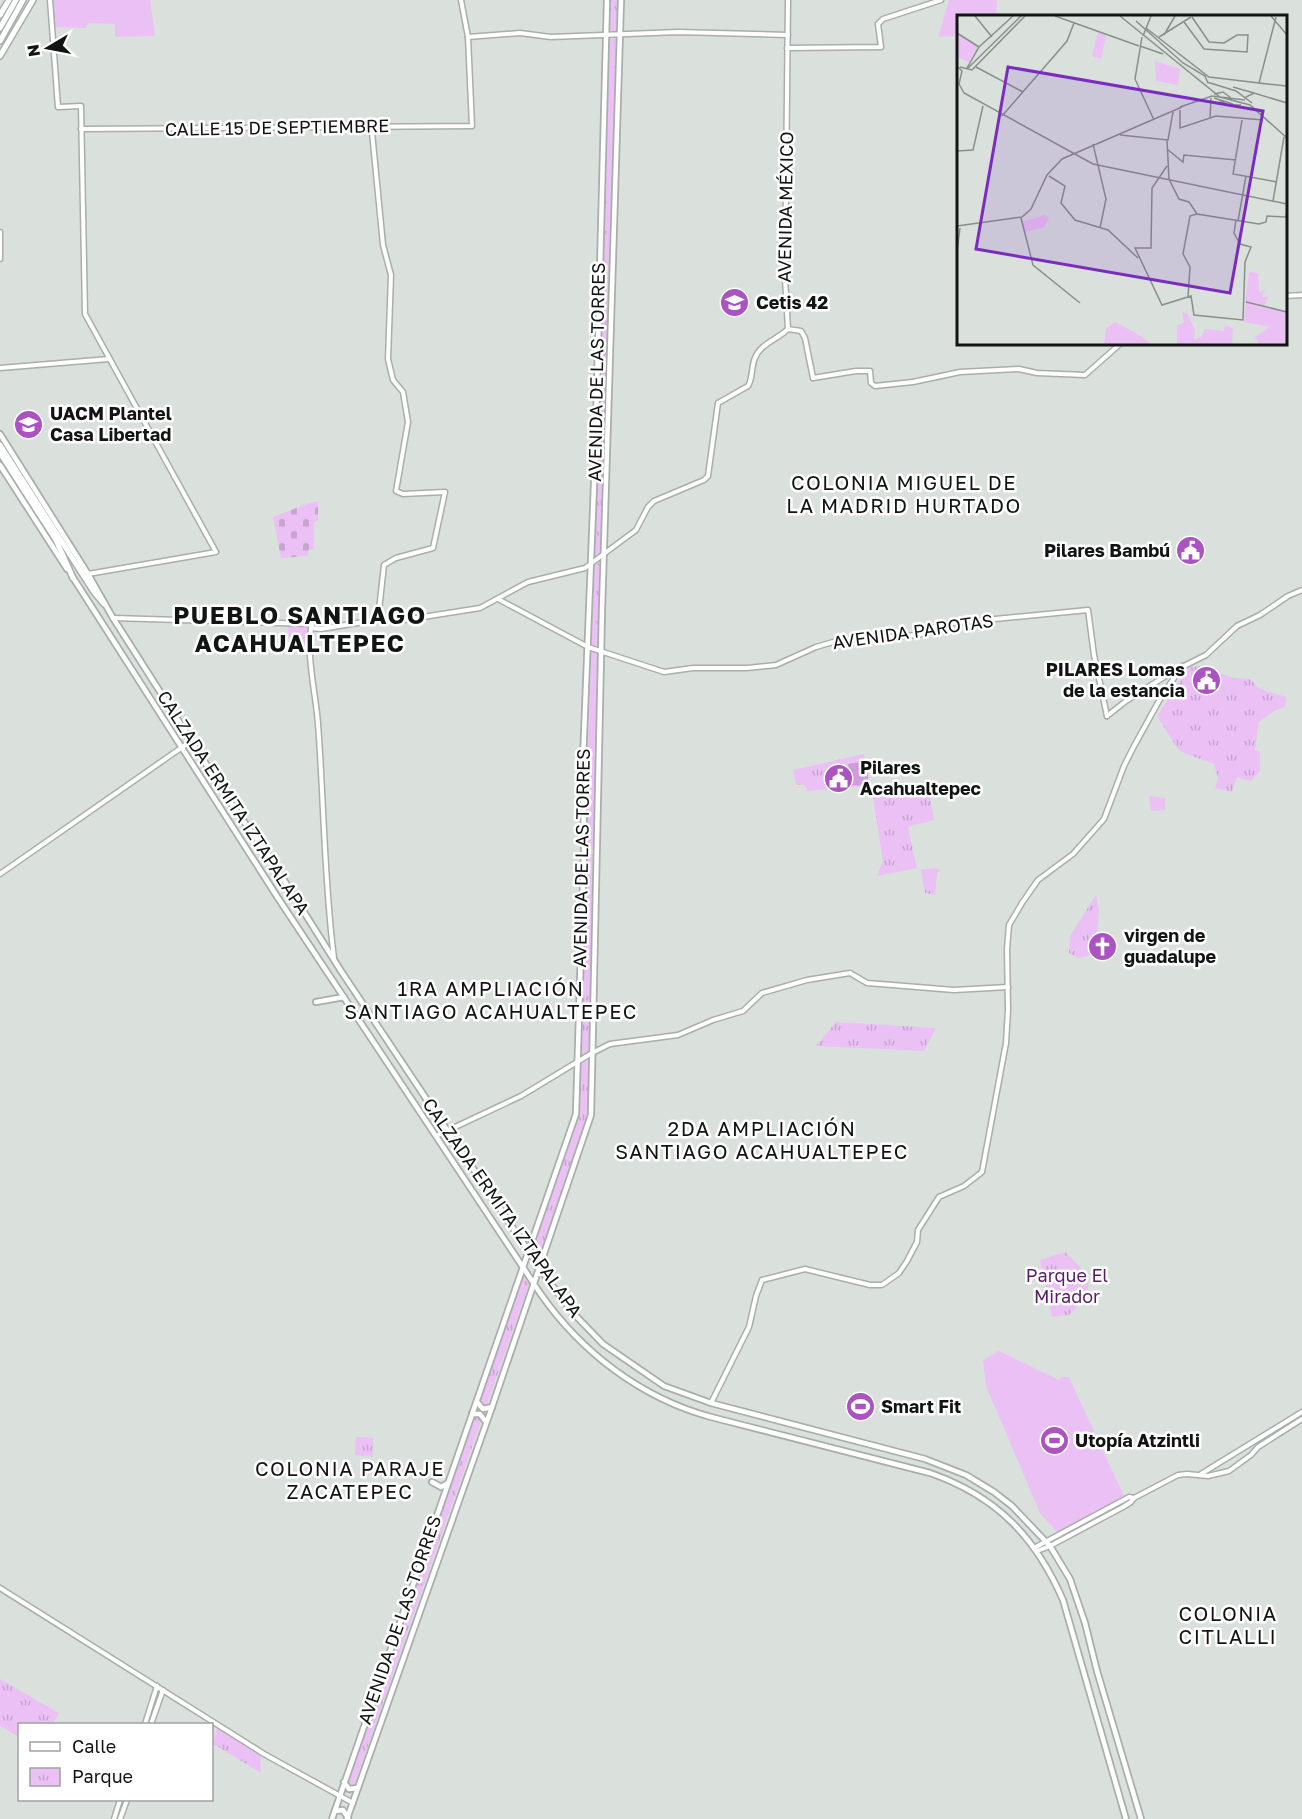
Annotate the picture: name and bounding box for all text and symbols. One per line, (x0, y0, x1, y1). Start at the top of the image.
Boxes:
inset map (957, 15, 1287, 345)
north arrow (18, 18, 78, 78)
text: N (22, 43, 44, 58)
street label: CALLE 15 DE SEPTIEMBRE (165, 114, 389, 140)
street label: AVENIDA MÉXICO (773, 131, 797, 283)
street label: AVENIDA DE LAS TORRES (583, 262, 609, 482)
school or university icon: Cetis 42 (719, 287, 751, 319)
place label: Cetis 42 (756, 291, 828, 313)
place label: UACM Plantel Casa Libertad (50, 402, 172, 445)
school or university icon: UACM Plantel Casa Libertad (13, 408, 45, 440)
district label: COLONIA MIGUEL DE LA MADRID HURTADO (786, 470, 1022, 517)
public building icon: Pilares Bambú (1175, 535, 1207, 567)
place label: Pilares Bambú (1044, 539, 1170, 561)
district label: PUEBLO SANTIAGO ACAHUALTEPEC (173, 600, 427, 657)
street label: AVENIDA PAROTAS (831, 609, 995, 653)
place label: PILARES Lomas de la estancia (1046, 658, 1185, 701)
public building icon: PILARES Lomas de la estancia (1190, 664, 1222, 696)
street label: CALZADA ERMITA IZTAPALAPA (153, 686, 315, 919)
street label: AVENIDA DE LAS TORRES (568, 748, 594, 968)
place label: Pilares Acahualtepec (860, 756, 981, 799)
public building icon: Pilares Acahualtepec (823, 762, 855, 794)
place label: virgen de guadalupe (1124, 924, 1217, 967)
church icon: virgen de guadalupe (1087, 930, 1119, 962)
district label: 1RA AMPLIACIÓN SANTIAGO ACAHUALTEPEC (344, 976, 638, 1023)
street label: CALZADA ERMITA IZTAPALAPA (418, 1093, 587, 1321)
district label: 2DA AMPLIACIÓN SANTIAGO ACAHUALTEPEC (615, 1116, 909, 1163)
park label: Parque El Mirador (1026, 1264, 1108, 1307)
sports icon: Smart Fit (844, 1391, 876, 1423)
place label: Smart Fit (881, 1395, 961, 1417)
sports icon: Utopía Atzintli (1038, 1425, 1070, 1457)
place label: Utopía Atzintli (1075, 1429, 1200, 1451)
district label: COLONIA PARAJE ZACATEPEC (255, 1456, 445, 1503)
street label: AVENIDA DE LAS TORRES (353, 1512, 445, 1727)
district label: COLONIA CITLALLI (1178, 1601, 1278, 1648)
legend (18, 1723, 213, 1801)
text: Calle (72, 1735, 116, 1757)
text: Parque (72, 1765, 133, 1787)

